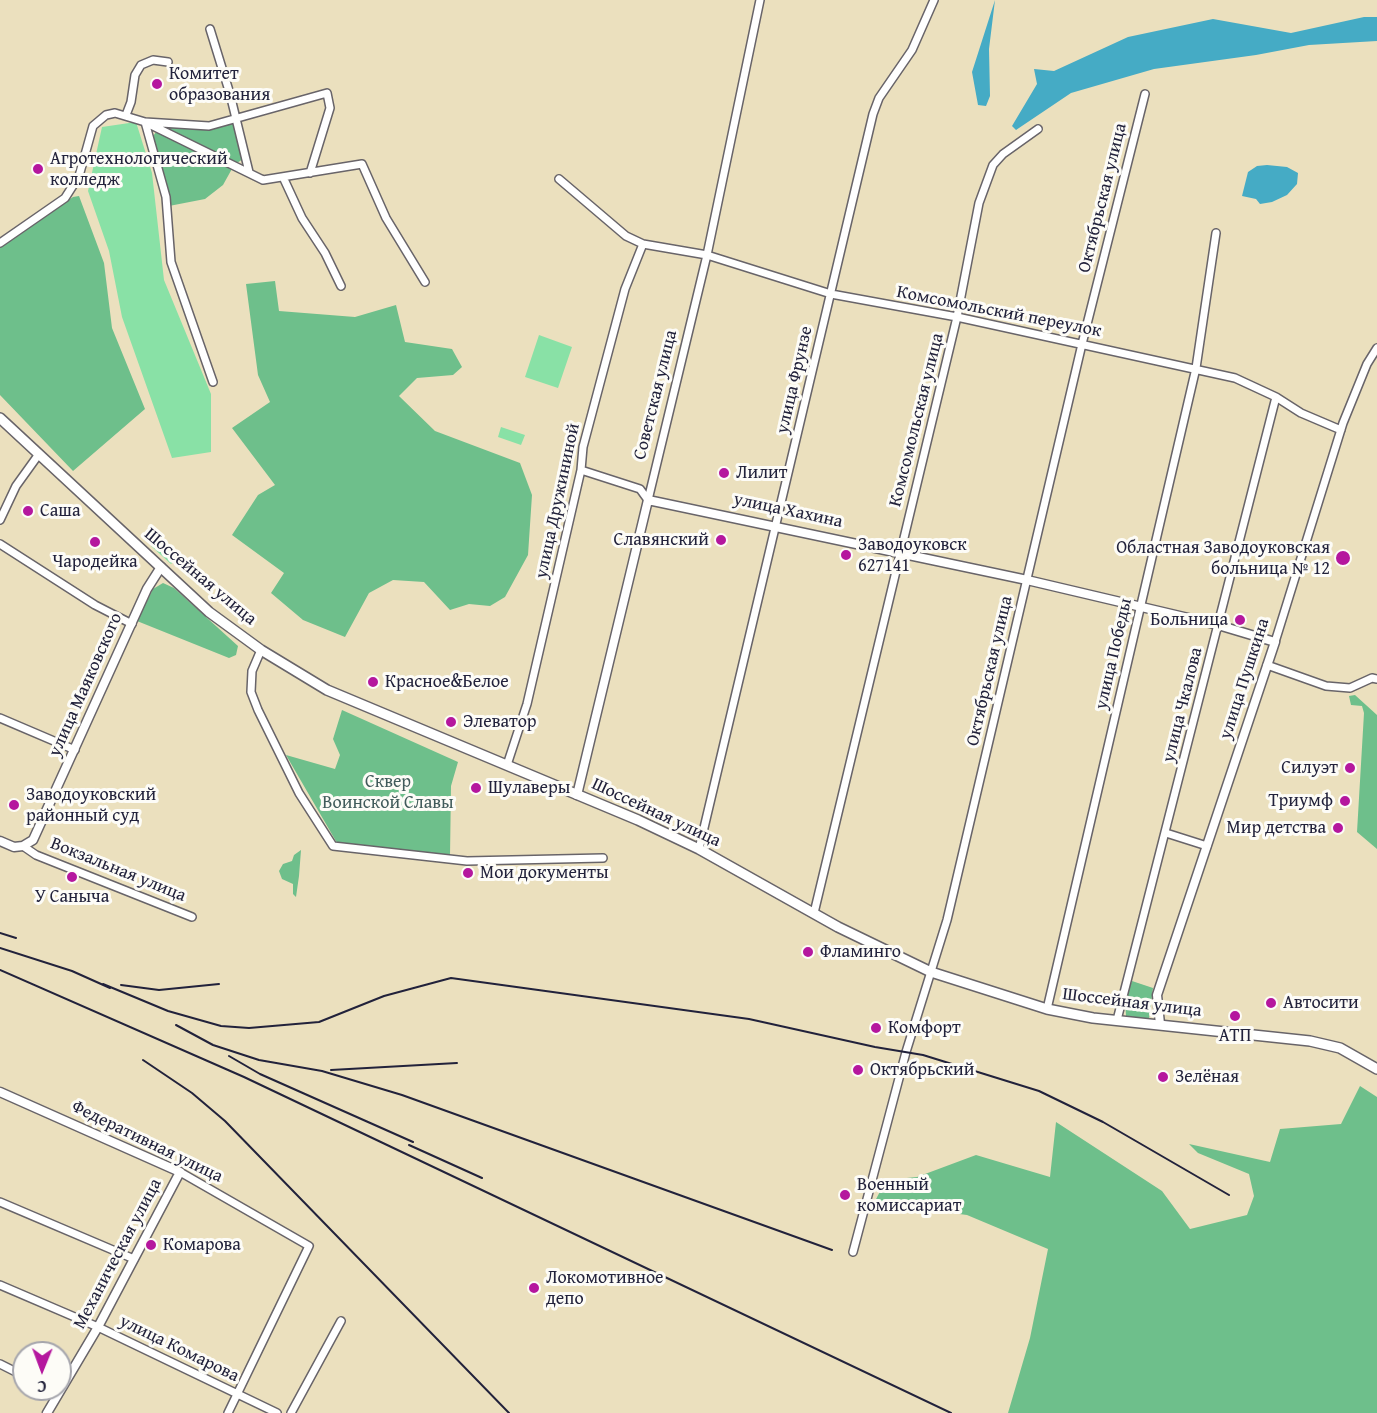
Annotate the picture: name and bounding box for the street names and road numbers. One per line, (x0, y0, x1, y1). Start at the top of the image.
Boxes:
street label: Октябрьская улица (1074, 121, 1132, 275)
street label: Комсомольский переулок (895, 282, 1103, 342)
street label: улица Фрунзе (772, 324, 818, 436)
street label: Советская улица (629, 328, 683, 462)
street label: Комсомольская улица (885, 331, 949, 509)
street label: улица Дружининой (531, 421, 585, 581)
street label: улица Хахина (731, 489, 845, 533)
street label: Шоссейная улица (139, 524, 261, 630)
street label: Октябрьская улица (962, 594, 1018, 748)
street label: улица Победы (1091, 596, 1137, 712)
street label: улица Маяковского (45, 610, 127, 760)
street label: улица Пушкина (1215, 616, 1275, 742)
street label: улица Чкалова (1158, 645, 1208, 765)
street label: Шоссейная улица (588, 774, 724, 852)
street label: Вокзальная улица (47, 833, 189, 907)
street label: Шоссейная улица (1061, 984, 1203, 1022)
street label: Федеративная улица (68, 1096, 226, 1188)
street label: Механическая улица (69, 1175, 167, 1333)
street label: улица Комарова (116, 1311, 242, 1387)

